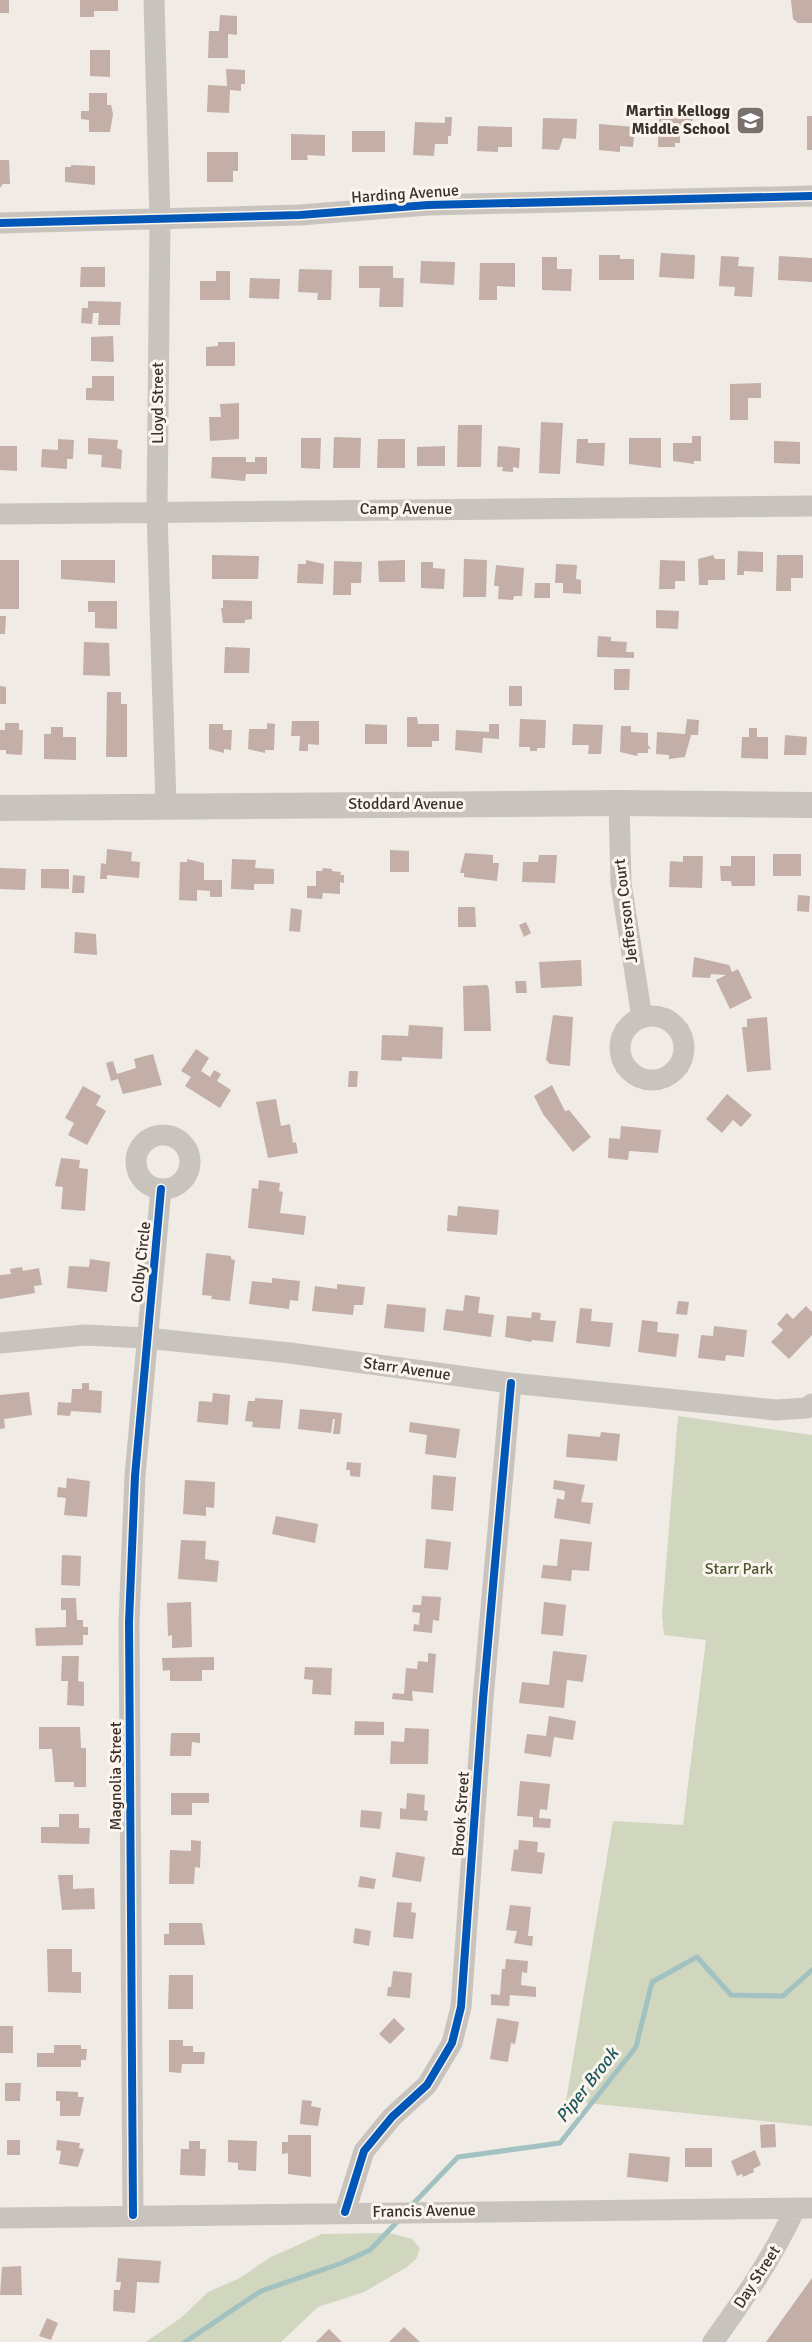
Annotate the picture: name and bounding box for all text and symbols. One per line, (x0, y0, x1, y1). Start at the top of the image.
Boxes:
place label: Martin Kellogg Middle School (626, 101, 730, 139)
school or university icon: Martin Kellogg Middle School (735, 104, 767, 136)
street label: Harding Avenue (350, 180, 460, 208)
street label: Lloyd Street (148, 362, 168, 444)
street label: Camp Avenue (360, 499, 452, 519)
street label: Stoddard Avenue (348, 794, 464, 814)
street label: Jefferson Court (610, 857, 642, 964)
street label: Colby Circle (127, 1220, 155, 1304)
street label: Starr Avenue (362, 1353, 452, 1385)
park label: Starr Park (705, 1559, 773, 1579)
street label: Magnolia Street (106, 1721, 126, 1830)
street label: Brook Street (448, 1771, 474, 1857)
water label: Piper Brook (551, 2042, 624, 2127)
street label: Francis Avenue (372, 2200, 476, 2222)
street label: Day Street (729, 2242, 785, 2312)

